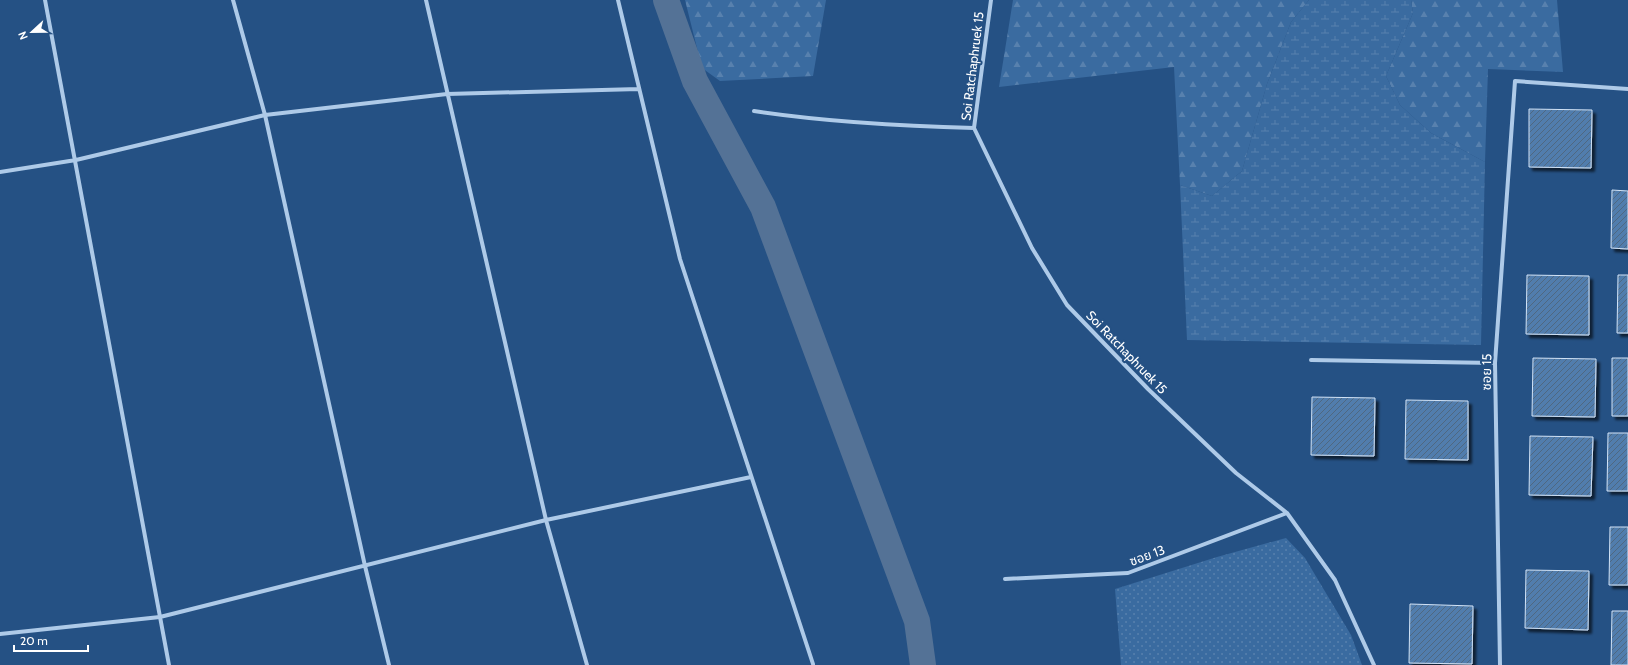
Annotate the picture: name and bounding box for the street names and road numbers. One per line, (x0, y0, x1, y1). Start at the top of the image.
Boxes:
street label: Soi Ratchaphruek 15 (957, 11, 987, 121)
street label: Soi Ratchaphruek 15 (1083, 307, 1171, 397)
street label: ซอย 15 (1478, 354, 1494, 390)
street label: ซอย 13 (1127, 541, 1167, 569)

